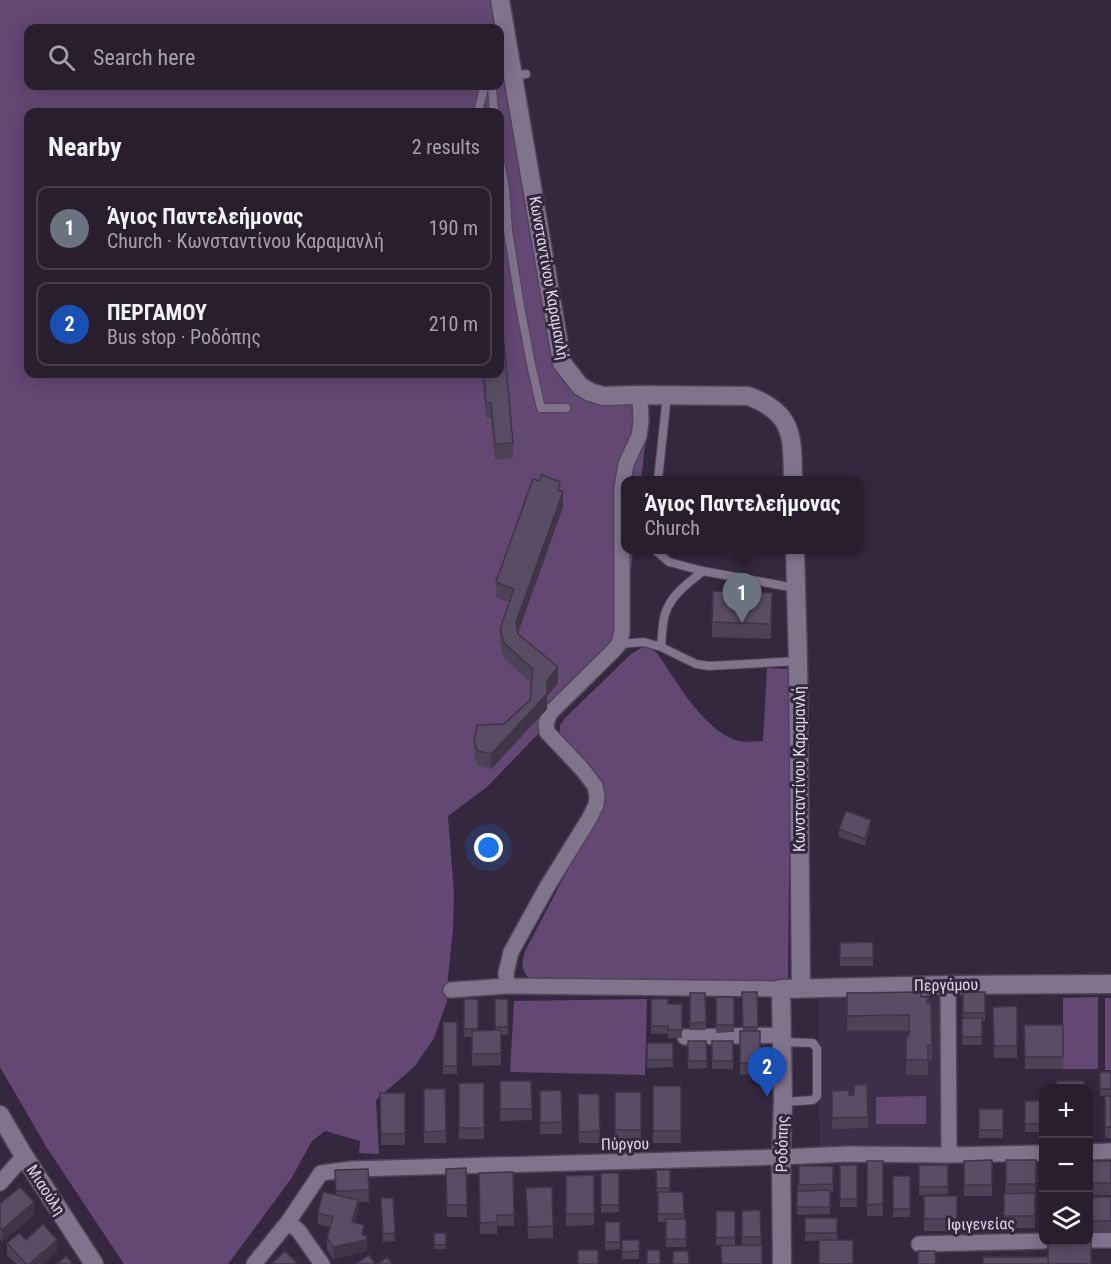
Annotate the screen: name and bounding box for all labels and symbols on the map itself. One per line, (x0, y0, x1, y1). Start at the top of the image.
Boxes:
street label: Κωνσταντίνου Καραμανλή (525, 195, 573, 361)
pin: 1 (722, 574, 762, 623)
street label: Κωνσταντίνου Καραμανλή (790, 686, 809, 852)
your location (474, 833, 503, 862)
street label: Περγάμου (914, 975, 978, 995)
pin: 2 (748, 1048, 786, 1097)
street label: Ροδόπης (772, 1116, 792, 1172)
street label: Πύργου (601, 1134, 649, 1154)
street label: Μιαούλη (23, 1161, 69, 1219)
street label: Ιφιγενείας (947, 1214, 1015, 1234)

